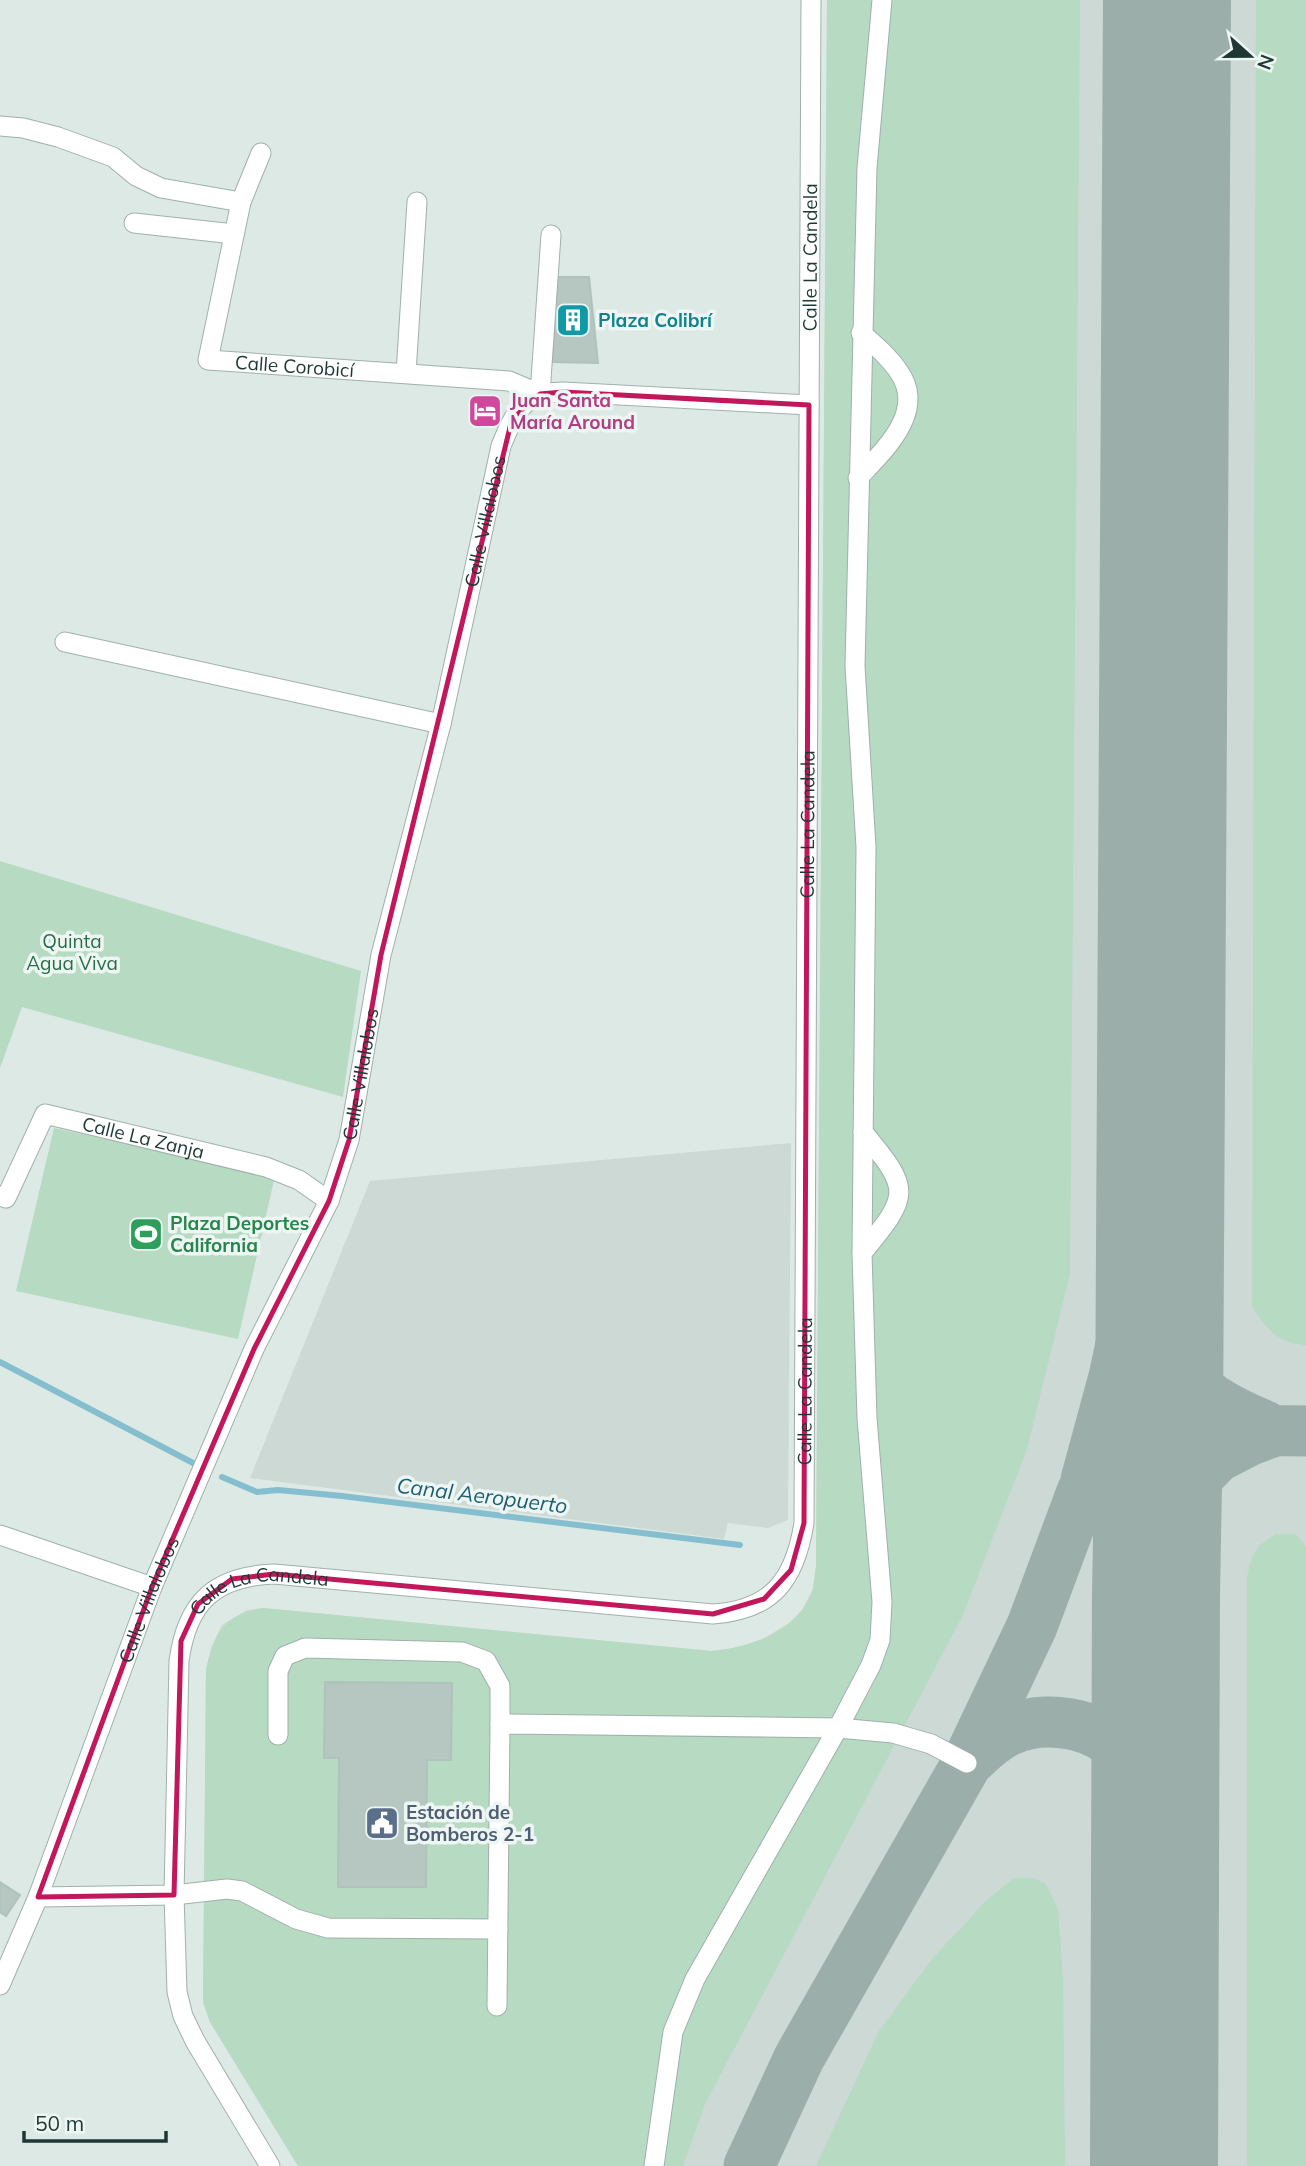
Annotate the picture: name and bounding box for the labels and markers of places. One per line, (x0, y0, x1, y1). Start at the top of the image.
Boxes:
building icon: Plaza Colibrí (554, 301, 592, 339)
place label: Plaza Colibrí (598, 308, 713, 332)
place label: Juan Santa María Around (510, 388, 635, 434)
hotel icon: Juan Santa María Around (466, 392, 504, 430)
place label: Plaza Deportes California (170, 1211, 309, 1257)
sports icon: Plaza Deportes California (127, 1215, 165, 1253)
place label: Estación de Bomberos 2-1 (406, 1800, 534, 1846)
public building icon: Estación de Bomberos 2-1 (363, 1804, 401, 1842)

